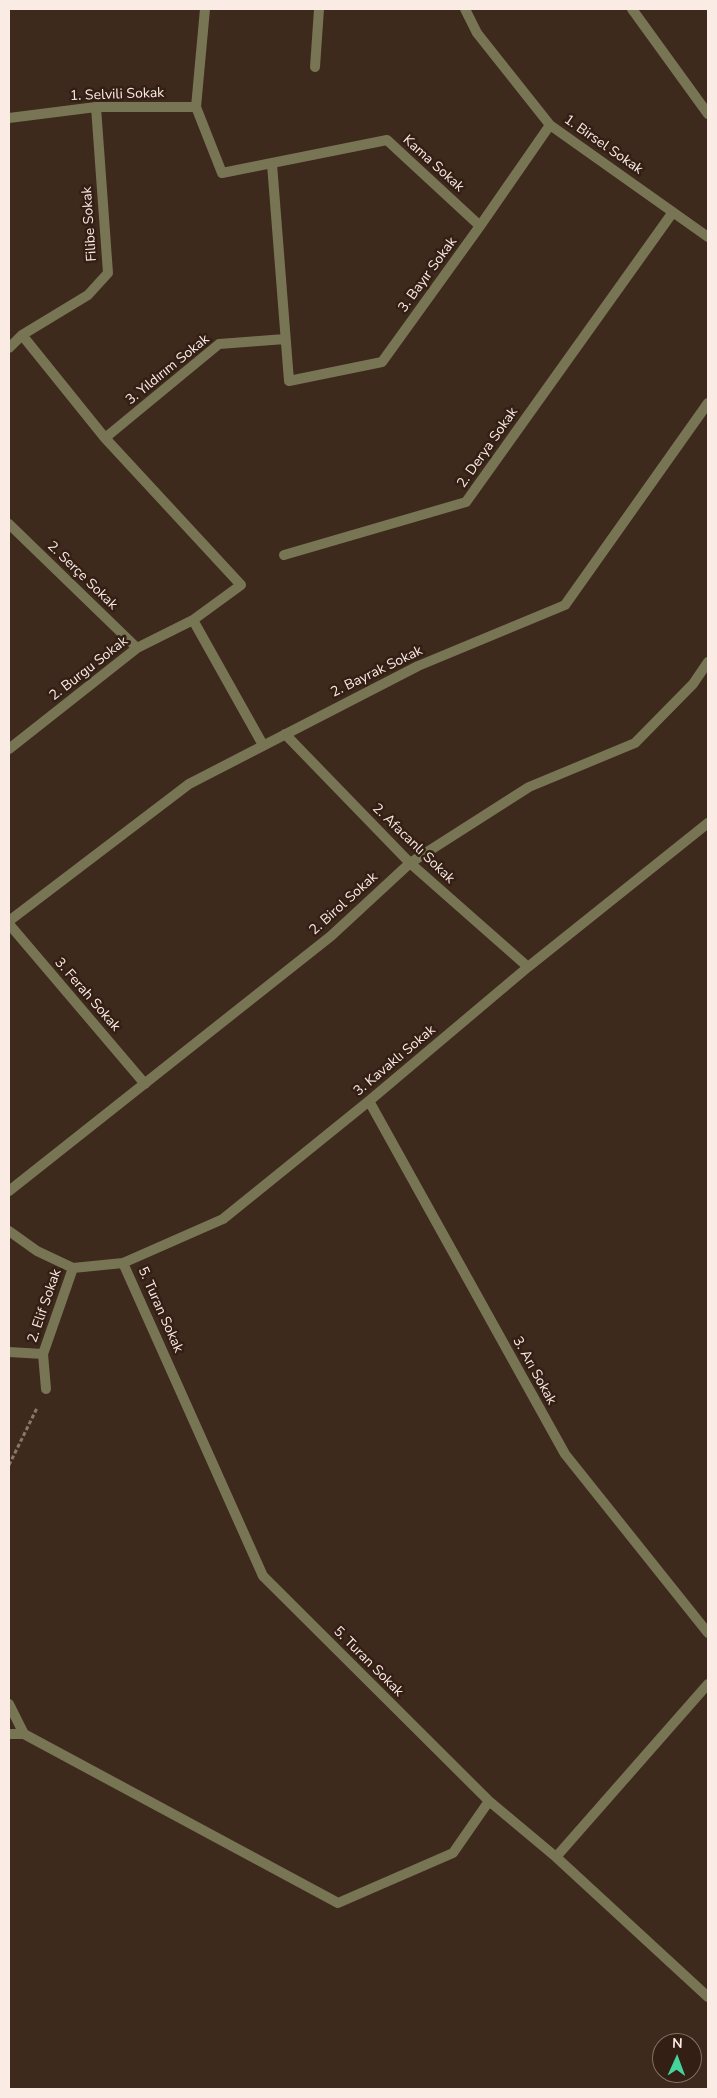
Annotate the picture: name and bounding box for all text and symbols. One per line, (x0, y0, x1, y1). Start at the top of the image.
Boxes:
street label: 1. Selvili Sokak (70, 85, 164, 105)
street label: 1. Birsel Sokak (560, 112, 646, 178)
street label: Kama Sokak (399, 132, 467, 196)
street label: Filibe Sokak (79, 186, 101, 262)
street label: 3. Bayır Sokak (395, 234, 461, 316)
street label: 3. Yıldırım Sokak (123, 331, 213, 409)
street label: 2. Derya Sokak (454, 405, 522, 491)
street label: 2. Serçe Sokak (43, 538, 121, 614)
street label: 2. Burgu Sokak (46, 633, 132, 705)
street label: 2. Bayrak Sokak (328, 643, 426, 701)
street label: 2. Afacanlı Sokak (368, 801, 458, 887)
street label: 2. Birol Sokak (306, 869, 382, 939)
street label: 3. Ferah Sokak (51, 955, 123, 1035)
street label: 3. Kavaklı Sokak (351, 1022, 439, 1100)
street label: 5. Turan Sokak (134, 1265, 186, 1355)
street label: 2. Elif Sokak (25, 1267, 65, 1345)
street label: 3. Arı Sokak (508, 1334, 560, 1408)
street label: 5. Turan Sokak (329, 1623, 407, 1701)
north arrow (652, 2033, 702, 2083)
text: N (672, 2034, 683, 2053)

